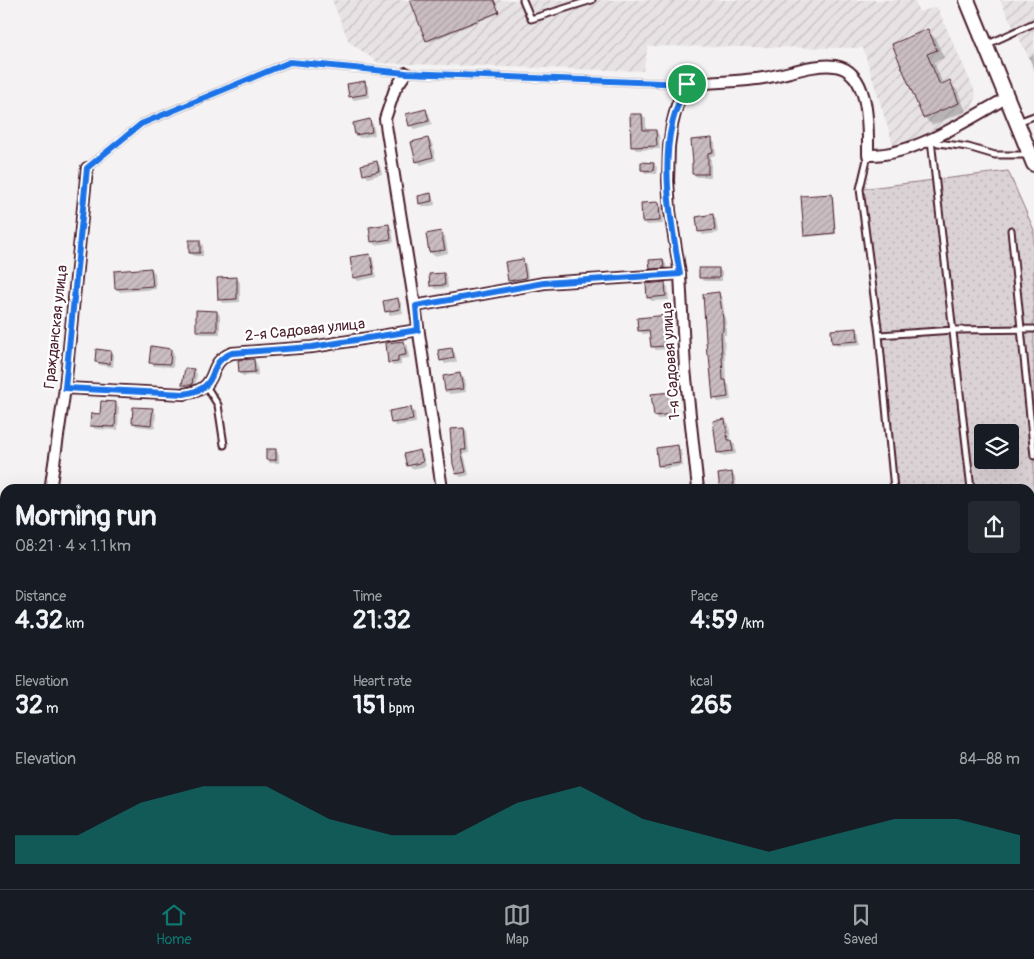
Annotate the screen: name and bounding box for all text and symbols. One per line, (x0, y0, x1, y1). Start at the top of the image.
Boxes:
pin (666, 63, 708, 105)
icon: arrive (673, 70, 701, 98)
street label: Гражданская улица (40, 264, 72, 390)
street label: 1-я Садовая улица (657, 302, 685, 420)
street label: 2-я Садовая улица (244, 314, 366, 346)
map controls (974, 424, 1019, 469)
button: layers (974, 424, 1019, 469)
text: Morning run (15, 499, 157, 534)
button: share (968, 501, 1020, 553)
text: 08:21 · 4 × 1.1 km (15, 536, 131, 556)
text: Distance (15, 588, 66, 605)
text: Time (353, 588, 382, 605)
text: Pace (690, 588, 718, 605)
text: 4.32 (15, 605, 63, 636)
text: 21:32 (353, 605, 411, 636)
text: 4:59 (690, 605, 738, 636)
text: km (63, 615, 84, 632)
text: /km (738, 615, 764, 632)
text: Elevation (15, 673, 68, 690)
text: Heart rate (353, 673, 412, 690)
text: kcal (690, 673, 713, 690)
text: 32 (15, 690, 43, 721)
text: 151 (353, 690, 386, 721)
text: 265 (690, 690, 732, 721)
text: m (43, 700, 58, 717)
text: bpm (386, 700, 415, 717)
text: Elevation (15, 749, 76, 769)
text: 84–88 m (959, 749, 1020, 769)
tab: Home (156, 901, 191, 948)
tab: Map (503, 901, 531, 948)
tab: Saved (843, 901, 878, 948)

